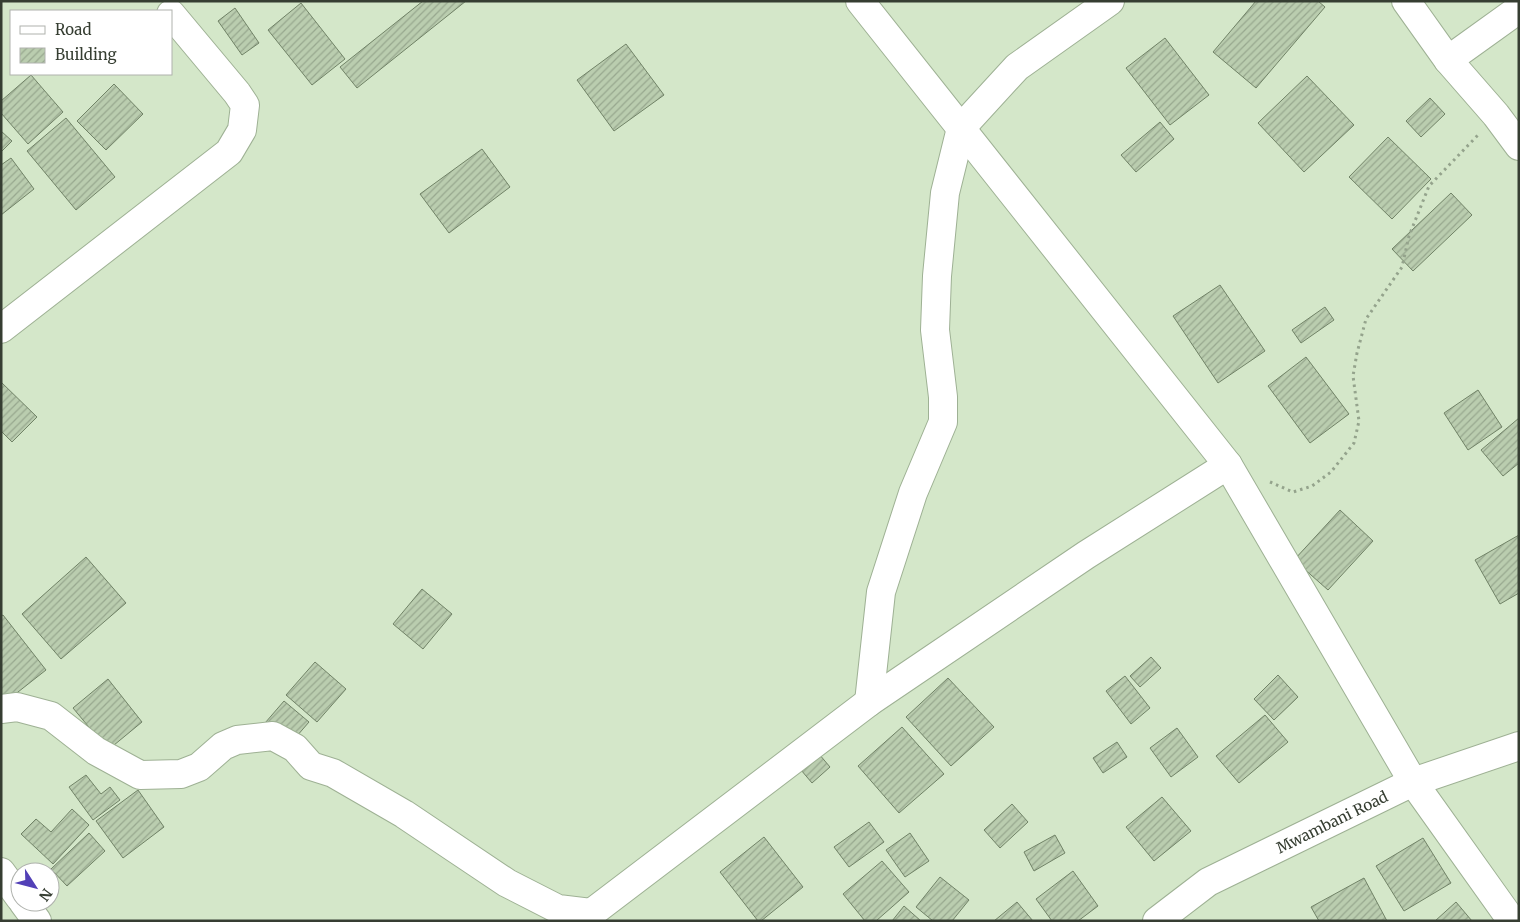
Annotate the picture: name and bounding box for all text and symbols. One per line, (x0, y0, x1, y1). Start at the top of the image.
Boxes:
legend (10, 10, 172, 75)
text: Road (55, 20, 91, 39)
text: Building (55, 45, 117, 64)
street label: Mwambani Road (1273, 786, 1391, 857)
north arrow (10, 862, 60, 912)
text: N (35, 885, 56, 904)

